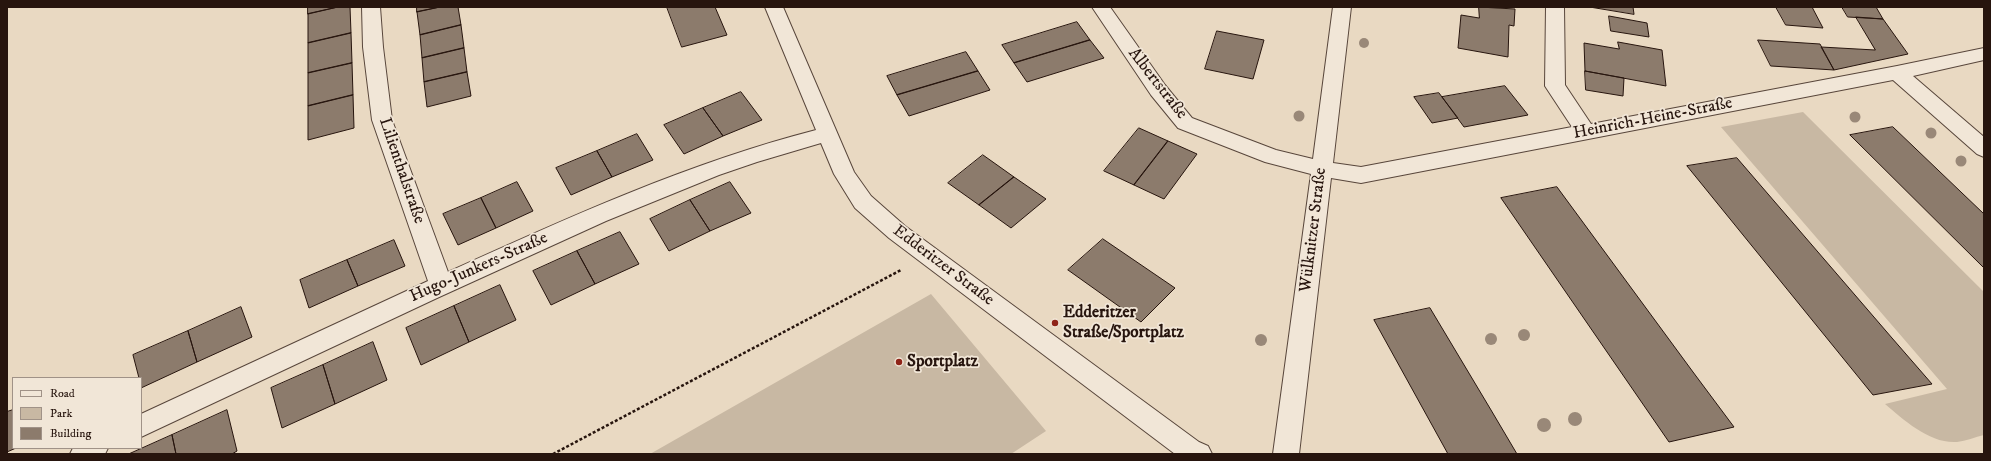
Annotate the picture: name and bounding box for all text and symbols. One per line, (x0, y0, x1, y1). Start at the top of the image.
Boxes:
street label: Albertstraße (1123, 44, 1191, 124)
street label: Heinrich-Heine-Straße (1572, 94, 1734, 144)
street label: Lilienthalstraße (373, 115, 429, 227)
street label: Wülknitzer Straße (1296, 167, 1332, 293)
street label: Edderitzer Straße (888, 221, 998, 311)
street label: Hugo-Junkers-Straße (407, 228, 551, 308)
place label: Edderitzer Straße/Sportplatz (1063, 303, 1184, 343)
marker: Edderitzer Straße/Sportplatz (1050, 318, 1060, 328)
place label: Sportplatz (907, 352, 978, 372)
marker: Sportplatz (894, 357, 904, 367)
legend (12, 377, 142, 449)
text: Road (50, 386, 75, 401)
text: Park (50, 406, 72, 421)
text: Building (50, 426, 91, 441)

